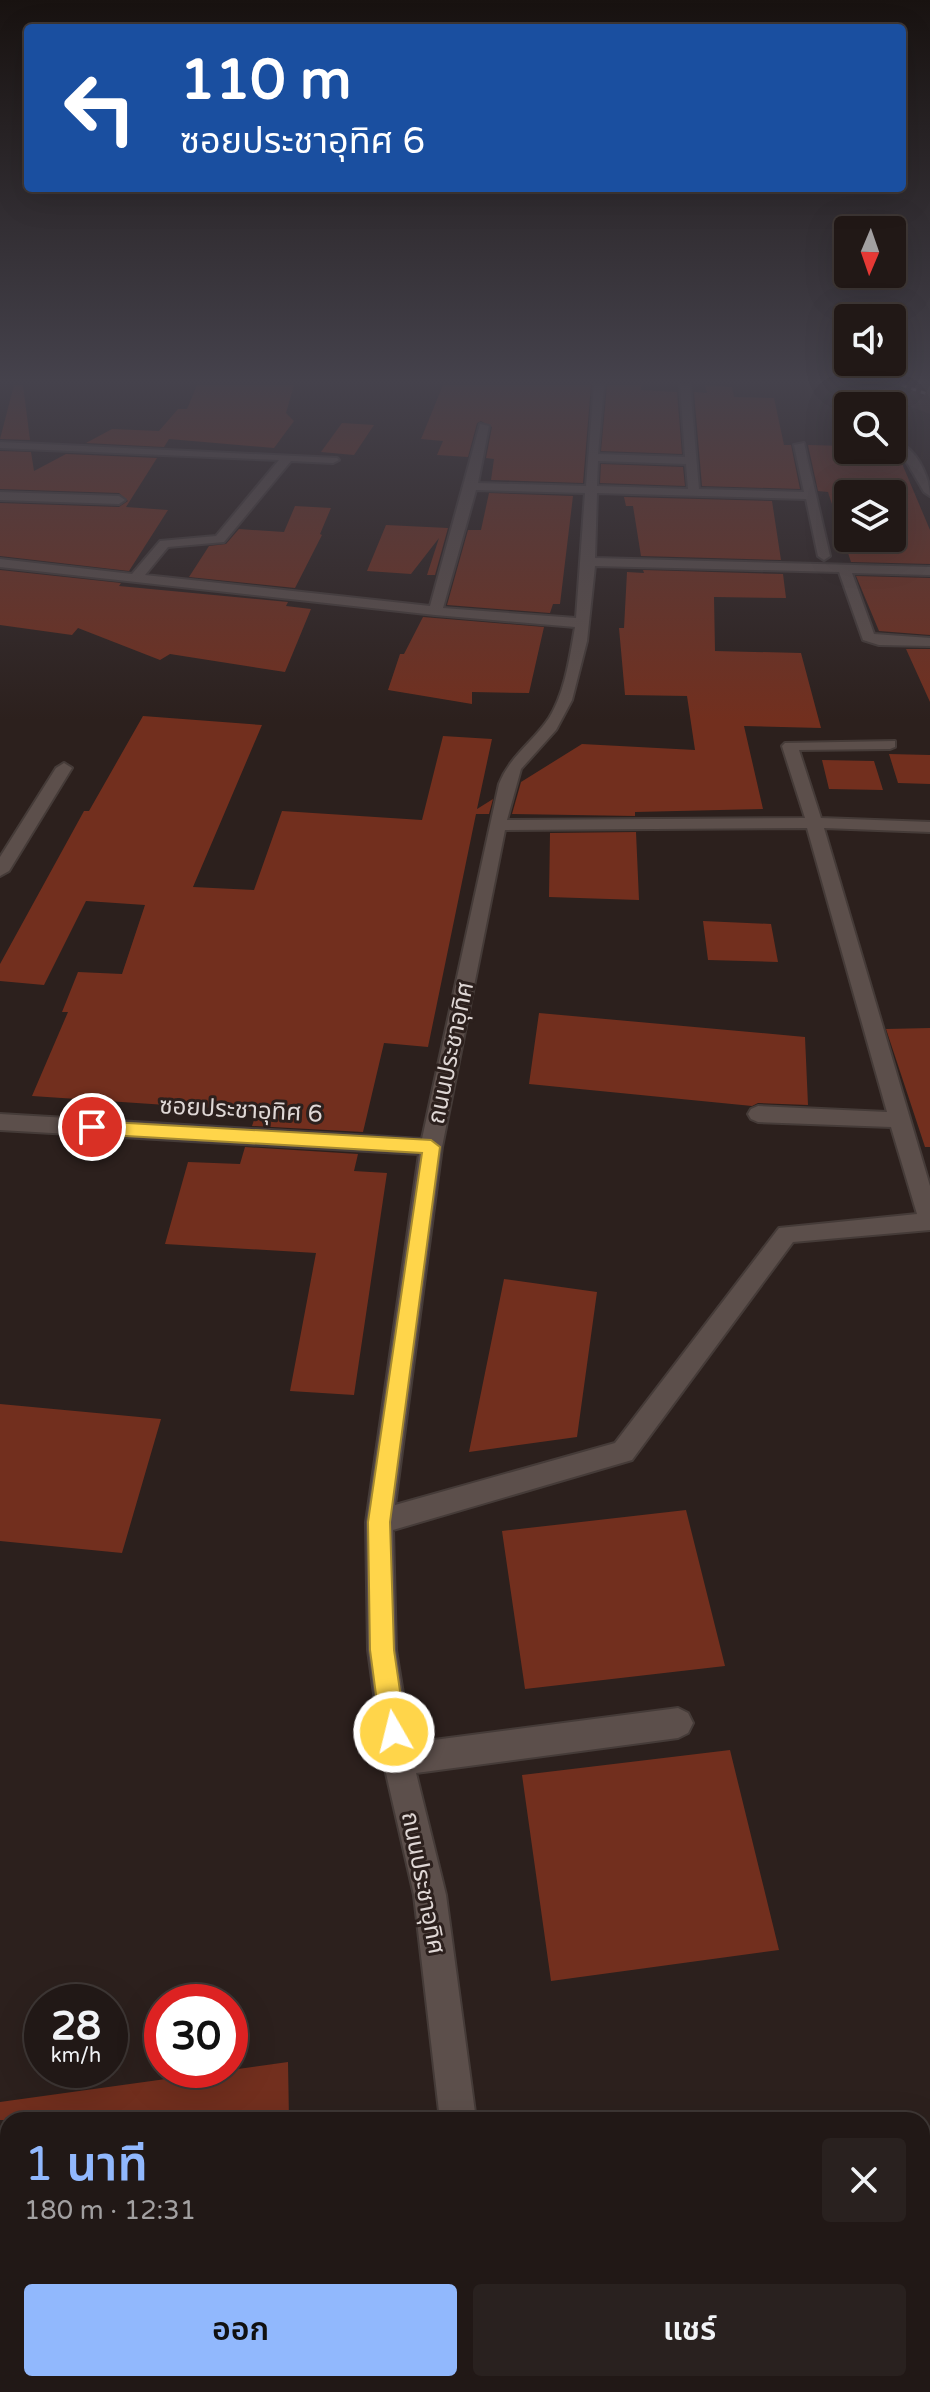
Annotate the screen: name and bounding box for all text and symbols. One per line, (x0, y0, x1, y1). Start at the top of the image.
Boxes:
text: 110 m (180, 47, 351, 114)
icon: left (48, 56, 152, 160)
text: ซอยประชาอุทิศ 6 (180, 120, 425, 163)
north arrow (834, 216, 906, 288)
map controls (834, 216, 906, 552)
button: sound (834, 304, 906, 376)
button: search (834, 392, 906, 464)
button: layers (834, 480, 906, 552)
street label: ถนนประชาอุทิศ (422, 979, 480, 1127)
street label: ซอยประชาอุทิศ 6 (159, 1091, 323, 1129)
pin (58, 1093, 126, 1161)
icon: arrive (70, 1105, 114, 1149)
position arrow (352, 1690, 436, 1774)
street label: ถนนประชาอุทิศ (395, 1809, 451, 1957)
speed limit sign: 30 (144, 1984, 248, 2088)
text: 28 (51, 2002, 101, 2050)
text: km/h (51, 2044, 101, 2068)
text: 1 นาที (24, 2136, 148, 2194)
button: close (822, 2138, 906, 2222)
text: 180 m · 12:31 (24, 2195, 196, 2226)
button: ออก (24, 2284, 457, 2376)
button: แชร์ (473, 2284, 906, 2376)

